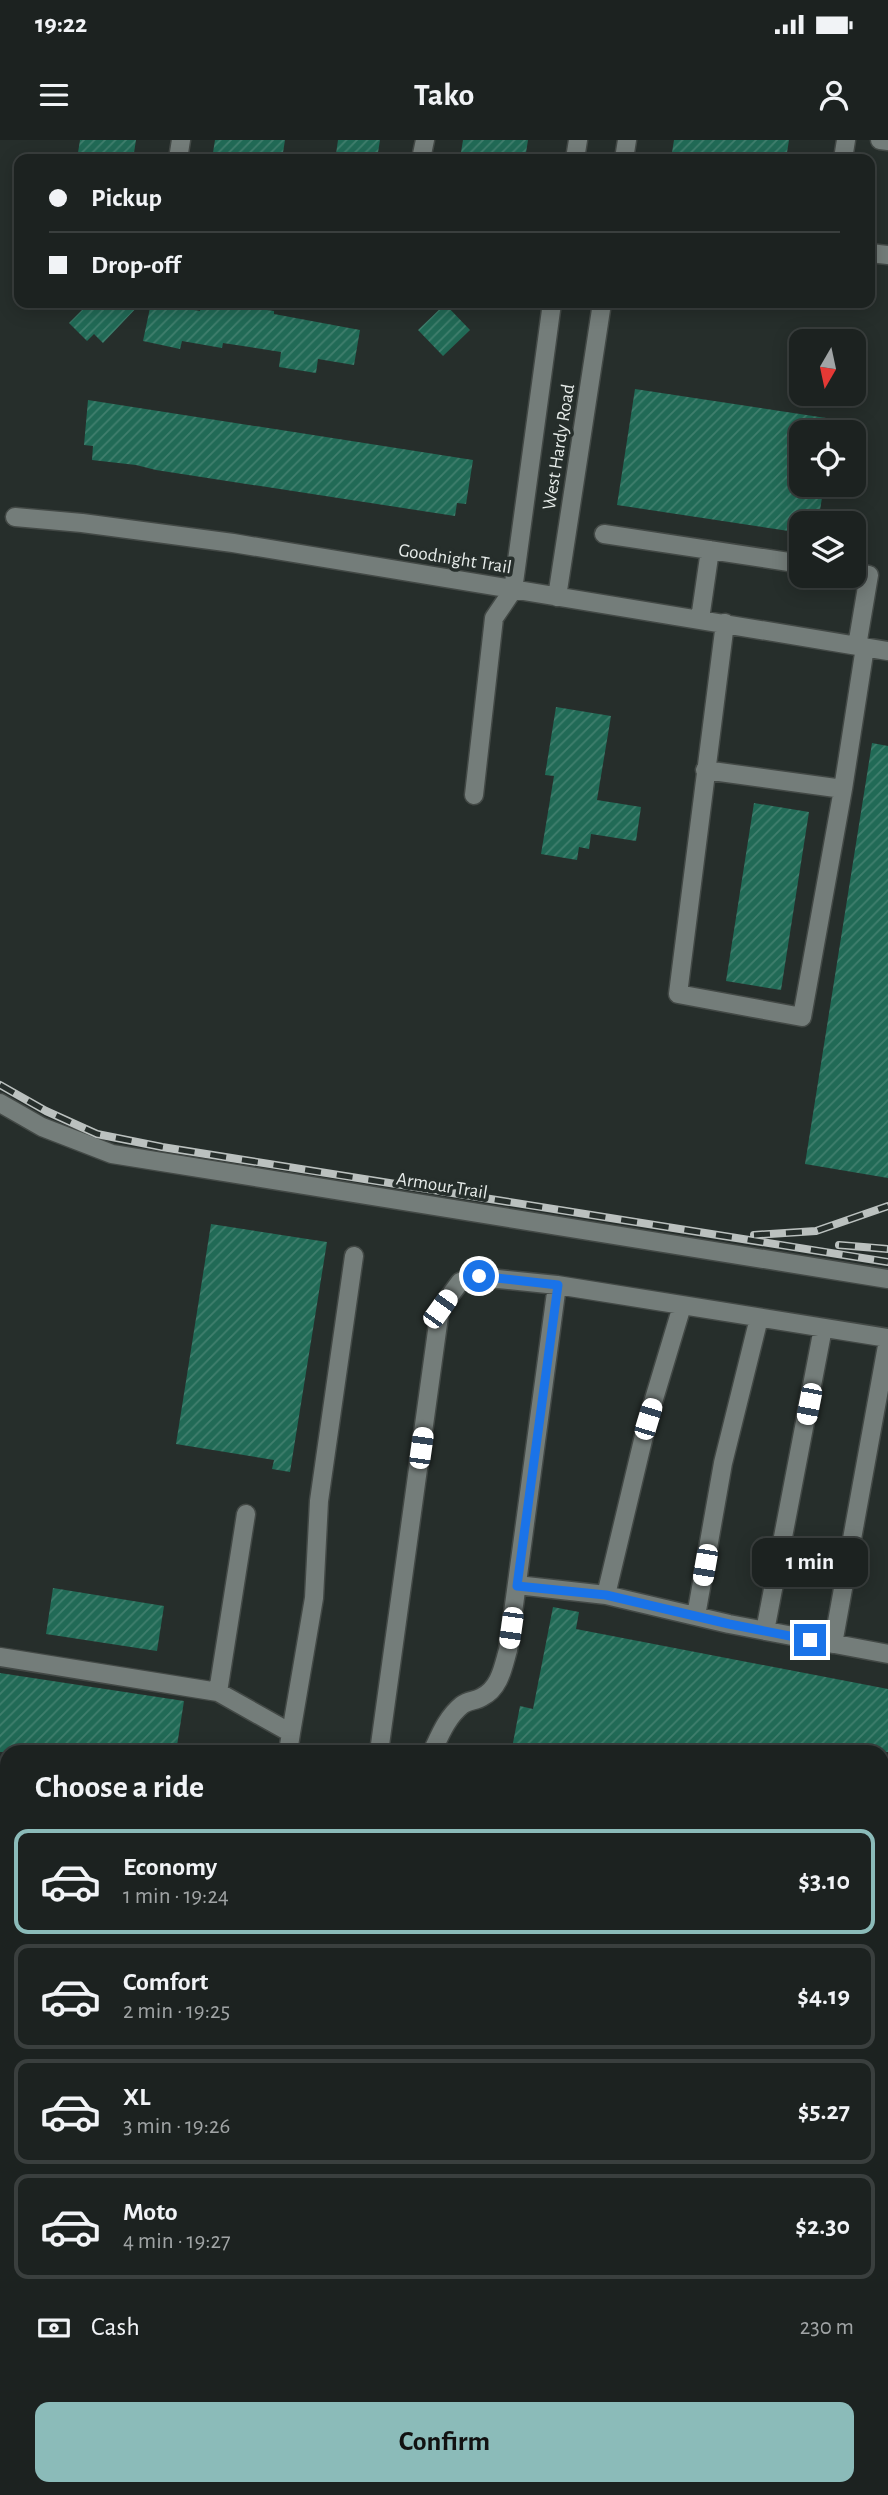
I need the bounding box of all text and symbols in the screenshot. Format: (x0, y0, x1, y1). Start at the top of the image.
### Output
text: 19:22 (35, 11, 87, 37)
icon: menu (35, 76, 73, 114)
icon: person (815, 76, 853, 114)
text: Tako (414, 79, 474, 111)
text: Pickup (91, 185, 162, 211)
text: Drop-off (91, 252, 180, 278)
north arrow (789, 329, 866, 406)
map controls (789, 329, 866, 588)
street label: West Hardy Road (540, 382, 578, 511)
button: locate (789, 420, 866, 497)
button: layers (789, 511, 866, 588)
street label: Goodnight Trail (397, 541, 513, 577)
street label: Armour Trail (395, 1169, 489, 1203)
route start (463, 1260, 495, 1292)
car (420, 1286, 461, 1332)
car (795, 1381, 824, 1427)
car (632, 1396, 665, 1442)
car (408, 1426, 435, 1470)
callout: 1 min (752, 1538, 868, 1588)
car (692, 1542, 719, 1588)
text: 1 min (786, 1551, 834, 1574)
car (498, 1606, 525, 1650)
route end (794, 1624, 826, 1656)
text: Choose a ride (35, 1771, 204, 1803)
icon: car (39, 1850, 102, 1913)
text: Economy (123, 1854, 217, 1880)
text: $3.10 (798, 1868, 850, 1894)
text: 1 min · 19:24 (123, 1885, 229, 1908)
icon: car (39, 1965, 102, 2028)
text: Comfort (123, 1969, 208, 1995)
text: $4.19 (797, 1983, 850, 2009)
text: 2 min · 19:25 (123, 2000, 230, 2023)
icon: car (39, 2080, 102, 2143)
text: XL (123, 2084, 150, 2110)
text: $5.27 (798, 2098, 850, 2124)
text: 3 min · 19:26 (123, 2115, 230, 2138)
icon: car (39, 2195, 102, 2258)
text: Moto (123, 2199, 178, 2225)
text: $2.30 (795, 2213, 850, 2239)
text: 4 min · 19:27 (123, 2230, 231, 2253)
icon: cash (35, 2309, 73, 2347)
text: Cash (91, 2314, 140, 2340)
text: 230 m (800, 2316, 854, 2339)
button: Confirm (35, 2402, 854, 2482)

